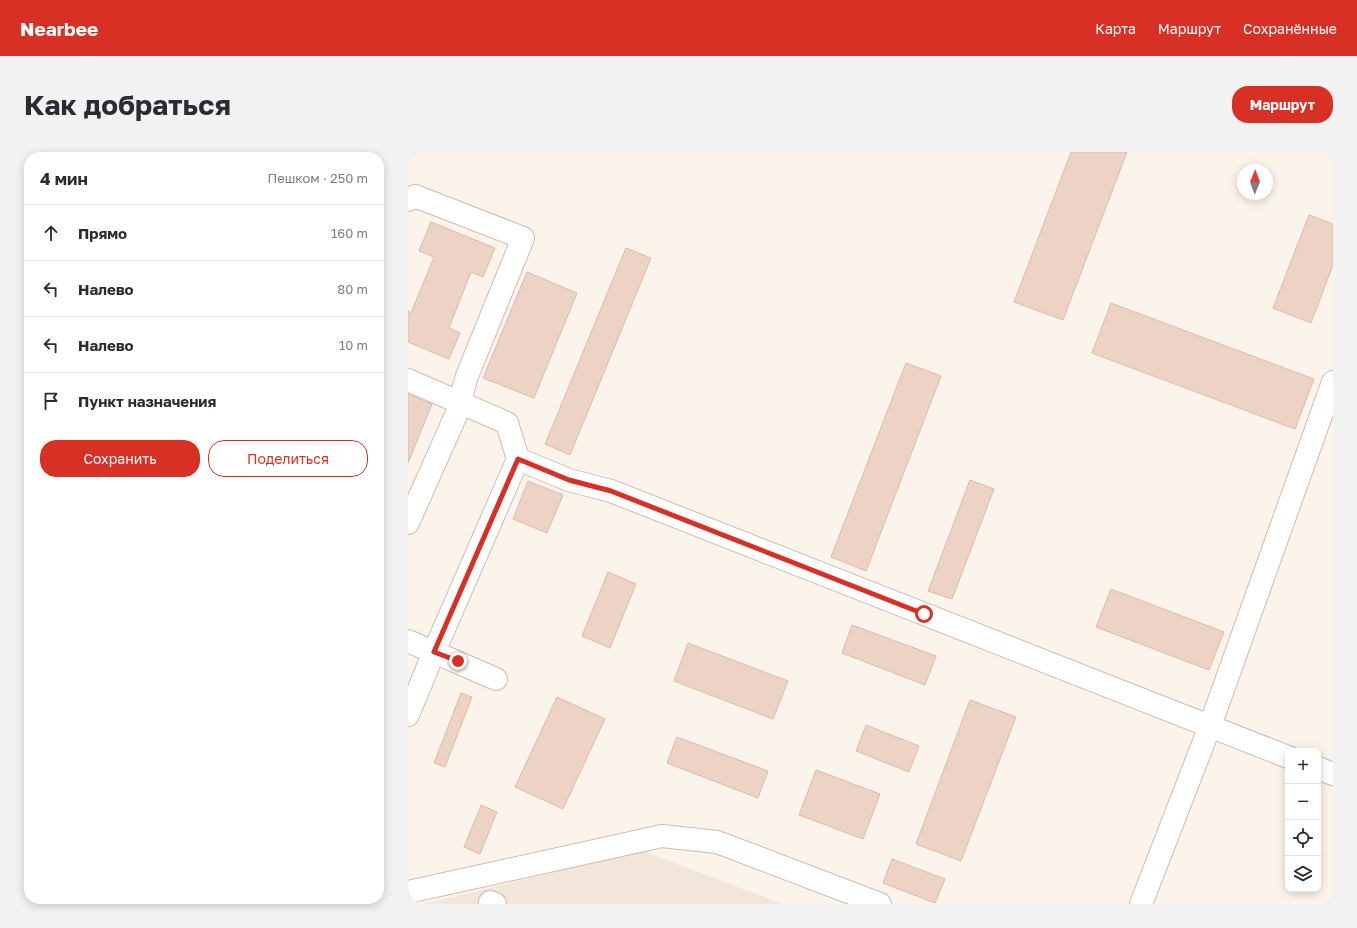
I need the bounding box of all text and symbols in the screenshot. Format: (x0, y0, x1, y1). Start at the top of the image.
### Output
text: Nearbee (20, 17, 98, 40)
text: Карта (1095, 20, 1136, 37)
text: Маршрут (1158, 20, 1221, 37)
text: Сохранённые (1243, 20, 1337, 37)
button: Маршрут (1232, 86, 1333, 123)
text: Как добраться (24, 88, 231, 121)
north arrow (1237, 164, 1273, 200)
text: 4 мин (40, 168, 88, 189)
text: Пешком · 250 m (268, 170, 368, 186)
icon: ahead (40, 222, 62, 244)
text: Прямо (78, 224, 127, 242)
text: 160 m (331, 225, 368, 241)
icon: left (40, 278, 62, 300)
text: Налево (78, 280, 134, 298)
text: 80 m (337, 281, 368, 297)
icon: left (40, 334, 62, 356)
text: Налево (78, 336, 134, 354)
text: 10 m (339, 337, 368, 353)
icon: arrive (40, 390, 62, 412)
text: Пункт назначения (78, 392, 216, 410)
button: Сохранить (40, 440, 200, 477)
button: Поделиться (208, 440, 368, 477)
route start (915, 605, 933, 623)
route end (449, 652, 467, 670)
map controls (1285, 748, 1321, 892)
button: + (1285, 748, 1321, 784)
button: − (1285, 784, 1321, 820)
button: locate (1285, 820, 1321, 856)
button: layers (1285, 856, 1321, 892)

